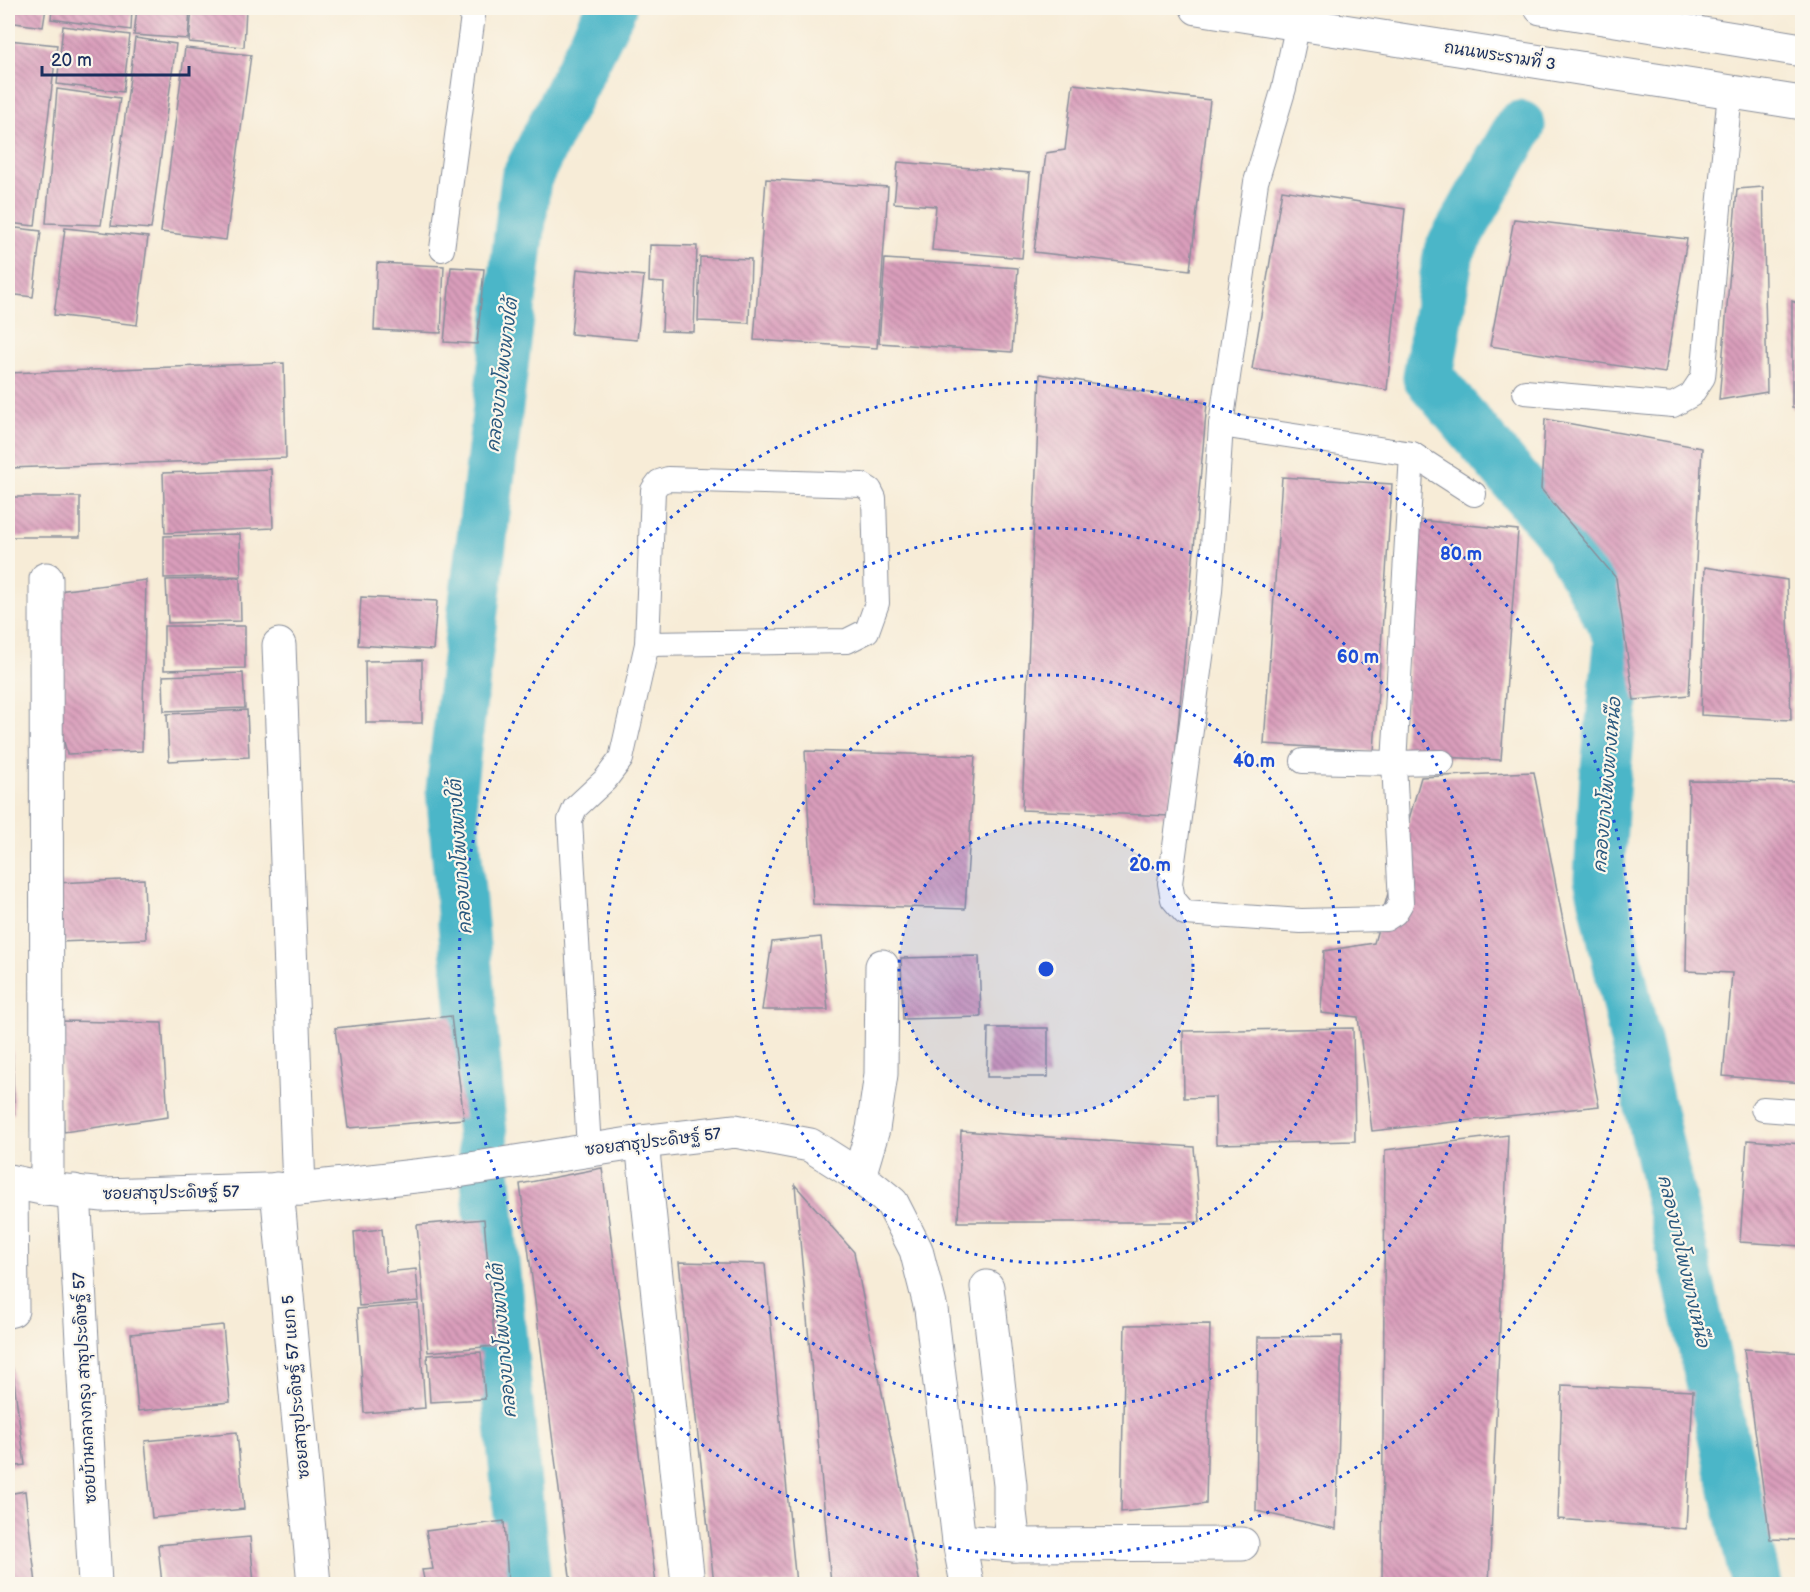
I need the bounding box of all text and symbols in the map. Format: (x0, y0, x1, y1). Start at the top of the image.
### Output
street label: ถนนพระรามที่ 3 (1443, 31, 1558, 75)
scale bar (42, 39, 189, 77)
text: 20 m (51, 50, 92, 71)
water label: คลองบางโพงพางใต้ (481, 293, 523, 453)
text: 80 m (1440, 544, 1482, 565)
text: 60 m (1337, 647, 1379, 668)
water label: คลองบางโพงพางเหนือ (1587, 695, 1626, 874)
text: 40 m (1233, 751, 1275, 772)
water label: คลองบางโพงพางใต้ (442, 776, 476, 935)
text: 20 m (1129, 855, 1171, 876)
centre of rings (1036, 959, 1056, 979)
street label: ซอยสาธุประดิษฐ์ 57 (584, 1122, 723, 1162)
water label: คลองบางโพงพางเหนือ (1653, 1173, 1716, 1351)
street label: ซอยสาธุประดิษฐ์ 57 (102, 1180, 240, 1206)
water label: คลองบางโพงพางใต้ (484, 1260, 521, 1419)
street label: ซอยบ้านกลางกรุง สาธุประดิษฐ์ 57 (67, 1271, 103, 1504)
street label: ซอยสาธุประดิษฐ์ 57 แยก 5 (276, 1294, 316, 1480)

